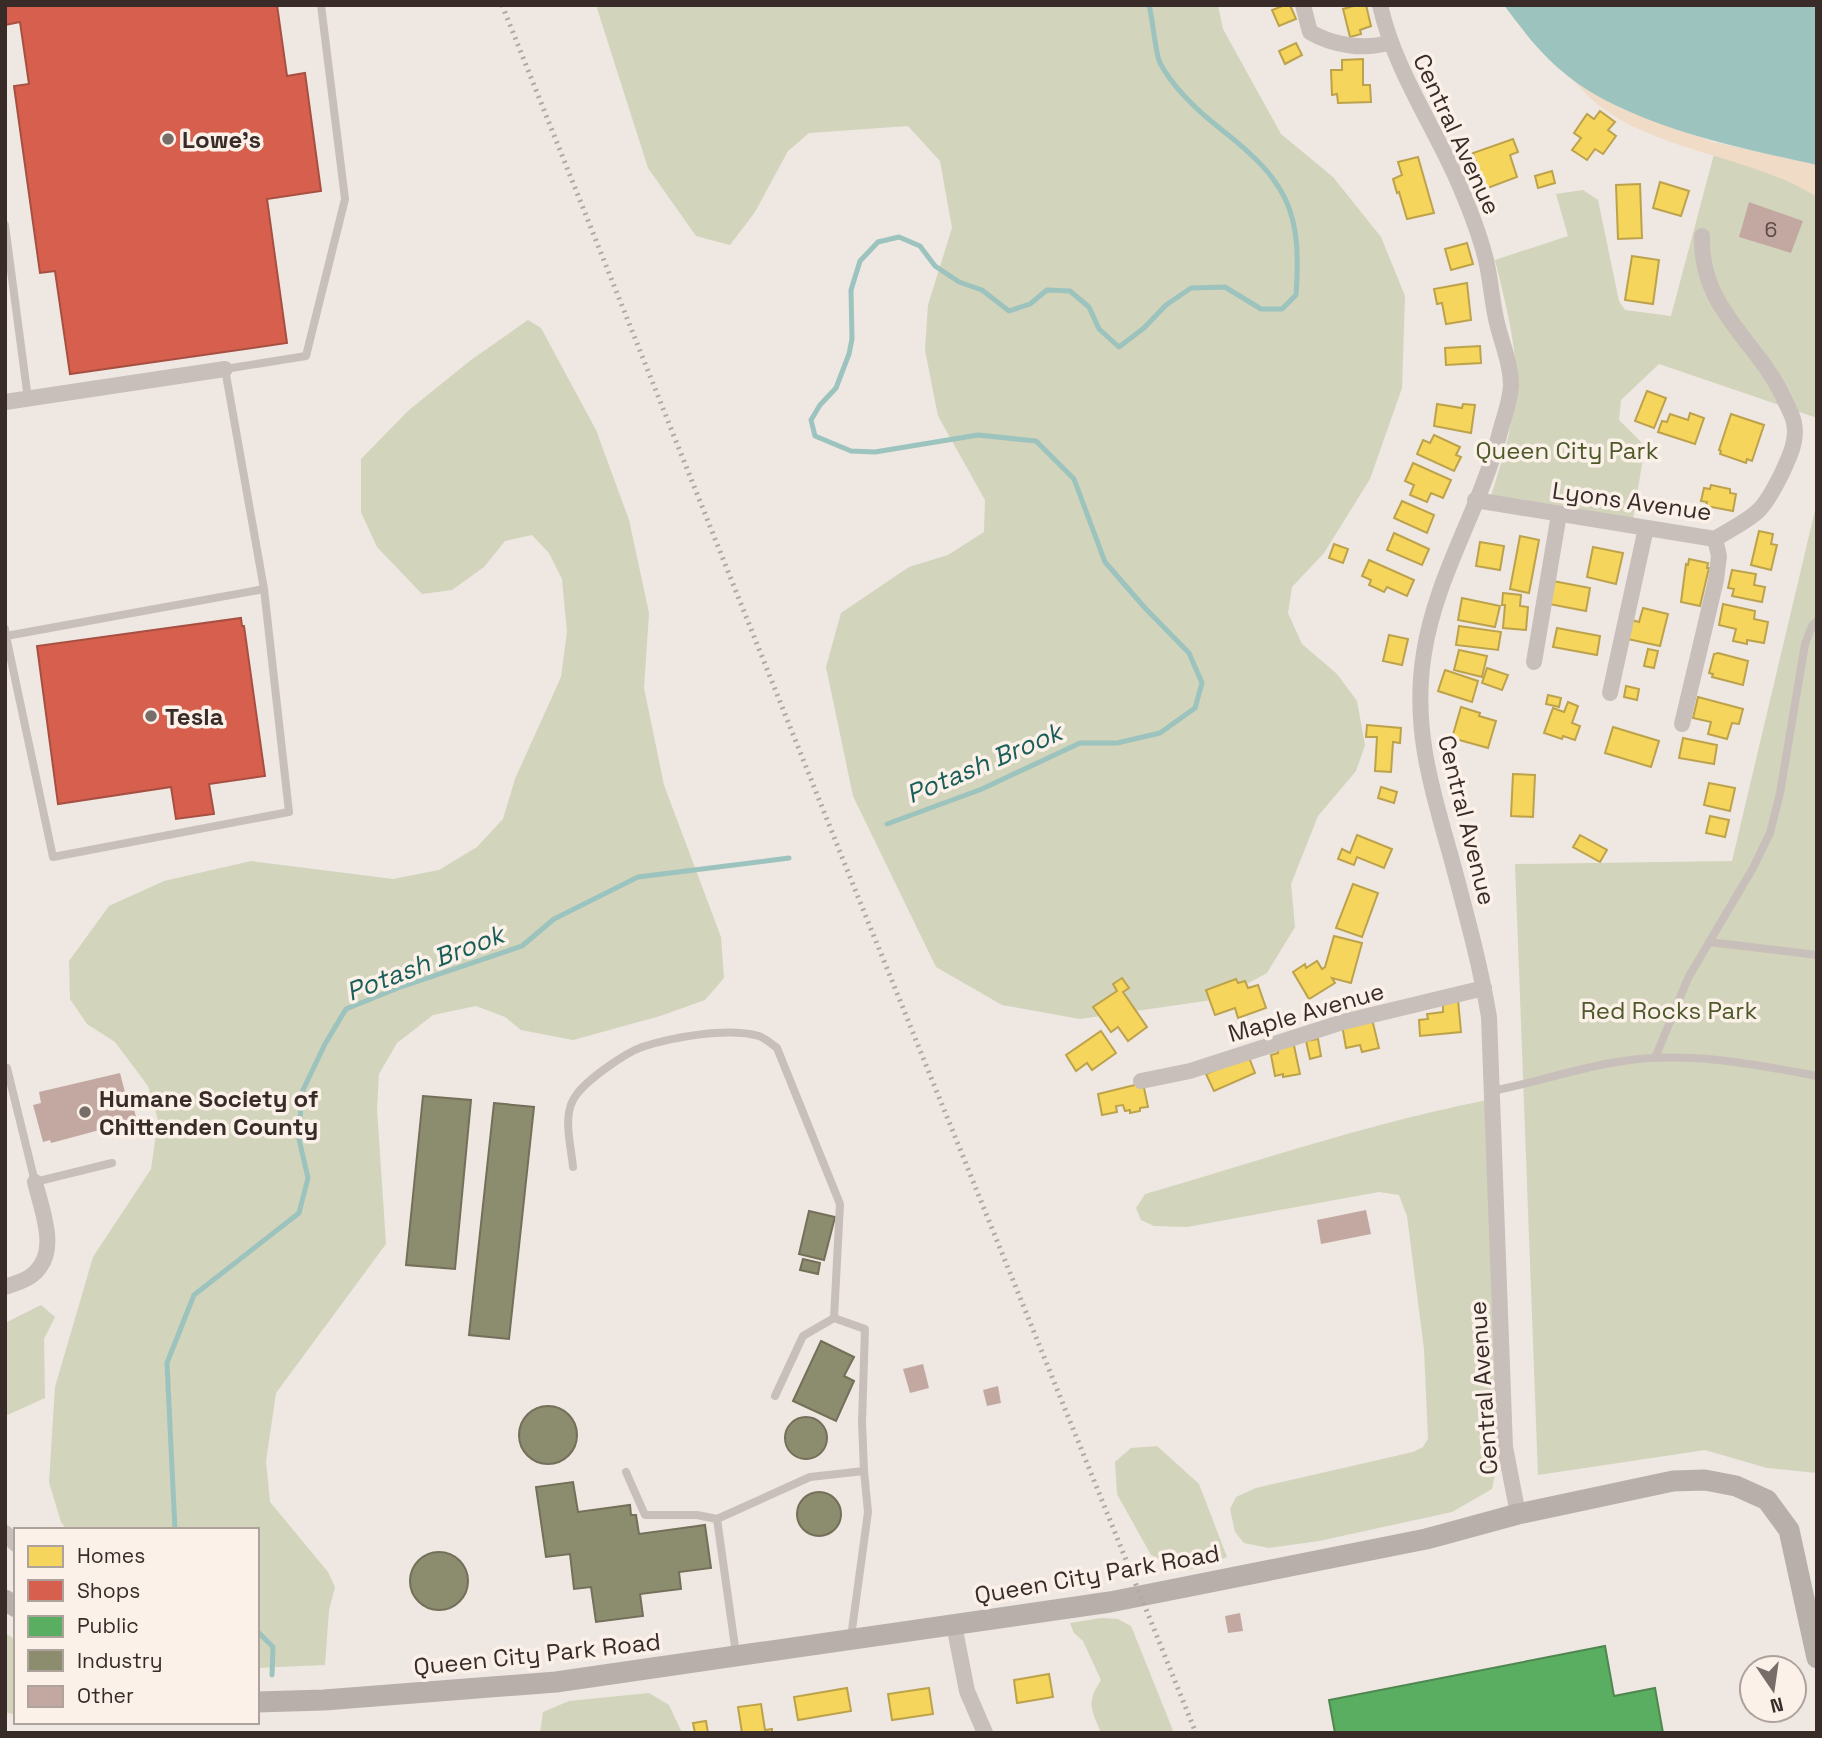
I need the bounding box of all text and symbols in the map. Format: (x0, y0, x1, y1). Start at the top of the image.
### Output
street label: Central Avenue (1406, 49, 1508, 219)
place label: Lowe's (182, 124, 261, 155)
marker: Lowe's (160, 131, 176, 147)
house number: 6 (1765, 216, 1777, 243)
park label: Queen City Park (1475, 435, 1659, 466)
street label: Lyons Avenue (1550, 474, 1714, 528)
place label: Tesla (165, 701, 224, 732)
marker: Tesla (143, 708, 159, 724)
water label: Potash Brook (901, 714, 1070, 811)
street label: Central Avenue (1431, 732, 1503, 908)
water label: Potash Brook (341, 916, 512, 1009)
street label: Maple Avenue (1224, 975, 1388, 1049)
park label: Red Rocks Park (1581, 995, 1757, 1026)
place label: Humane Society of Chittenden County (99, 1083, 318, 1142)
marker: Humane Society of Chittenden County (77, 1104, 93, 1120)
street label: Central Avenue (1461, 1300, 1505, 1476)
legend (14, 1528, 259, 1724)
street label: Queen City Park Road (972, 1537, 1222, 1611)
text: Homes (77, 1542, 145, 1569)
text: Shops (77, 1577, 140, 1604)
text: Public (77, 1612, 139, 1639)
street label: Queen City Park Road (412, 1626, 662, 1682)
text: Industry (77, 1647, 163, 1674)
north arrow (1738, 1654, 1808, 1724)
text: Other (77, 1682, 134, 1709)
text: N (1768, 1691, 1786, 1719)

